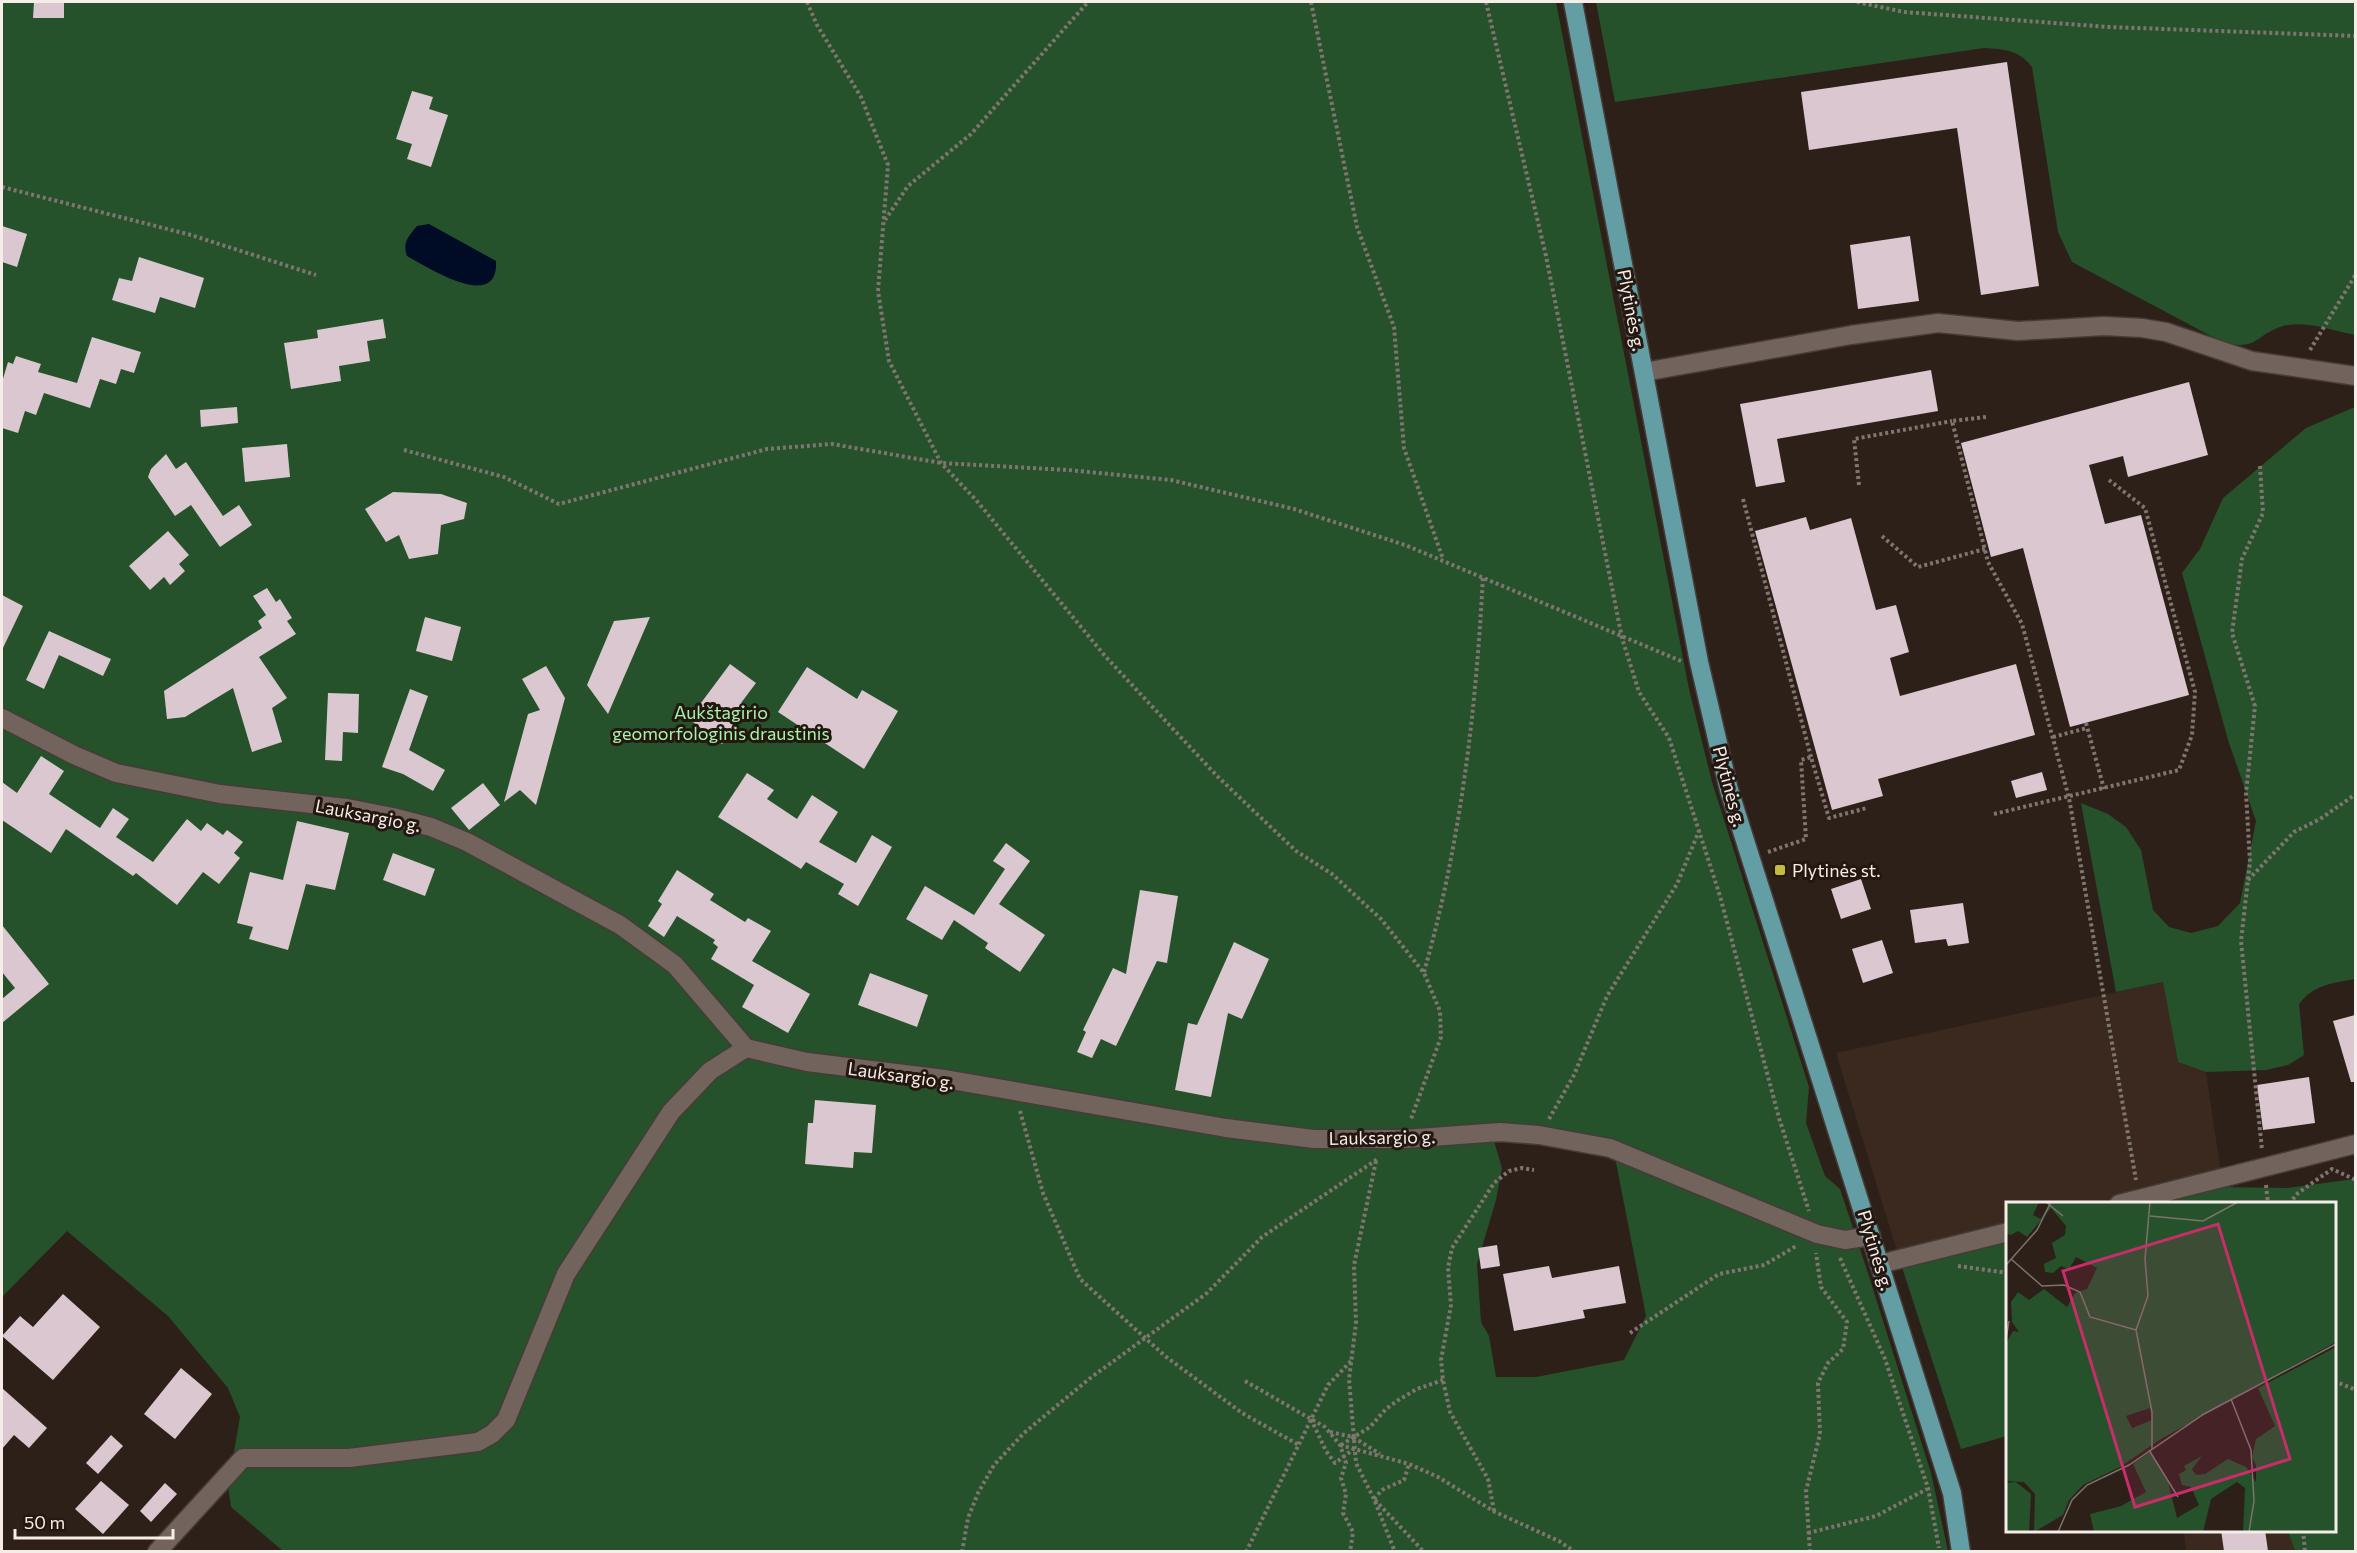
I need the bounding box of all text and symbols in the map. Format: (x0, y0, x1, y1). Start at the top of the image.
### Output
street label: Plytinės g. (1613, 267, 1651, 353)
park label: Aukštagirio geomorfologinis draustinis (612, 701, 830, 744)
street label: Plytinės g. (1709, 743, 1751, 829)
street label: Lauksargio g. (313, 794, 423, 836)
place label: Plytinės st. (1792, 859, 1880, 881)
marker: Plytinės st. (1773, 863, 1787, 877)
street label: Lauksargio g. (847, 1057, 955, 1093)
street label: Lauksargio g. (1328, 1125, 1436, 1149)
inset map (2006, 1202, 2336, 1532)
street label: Plytinės g. (1853, 1207, 1899, 1293)
scale bar (15, 1502, 172, 1540)
text: 50 m (24, 1511, 65, 1533)

